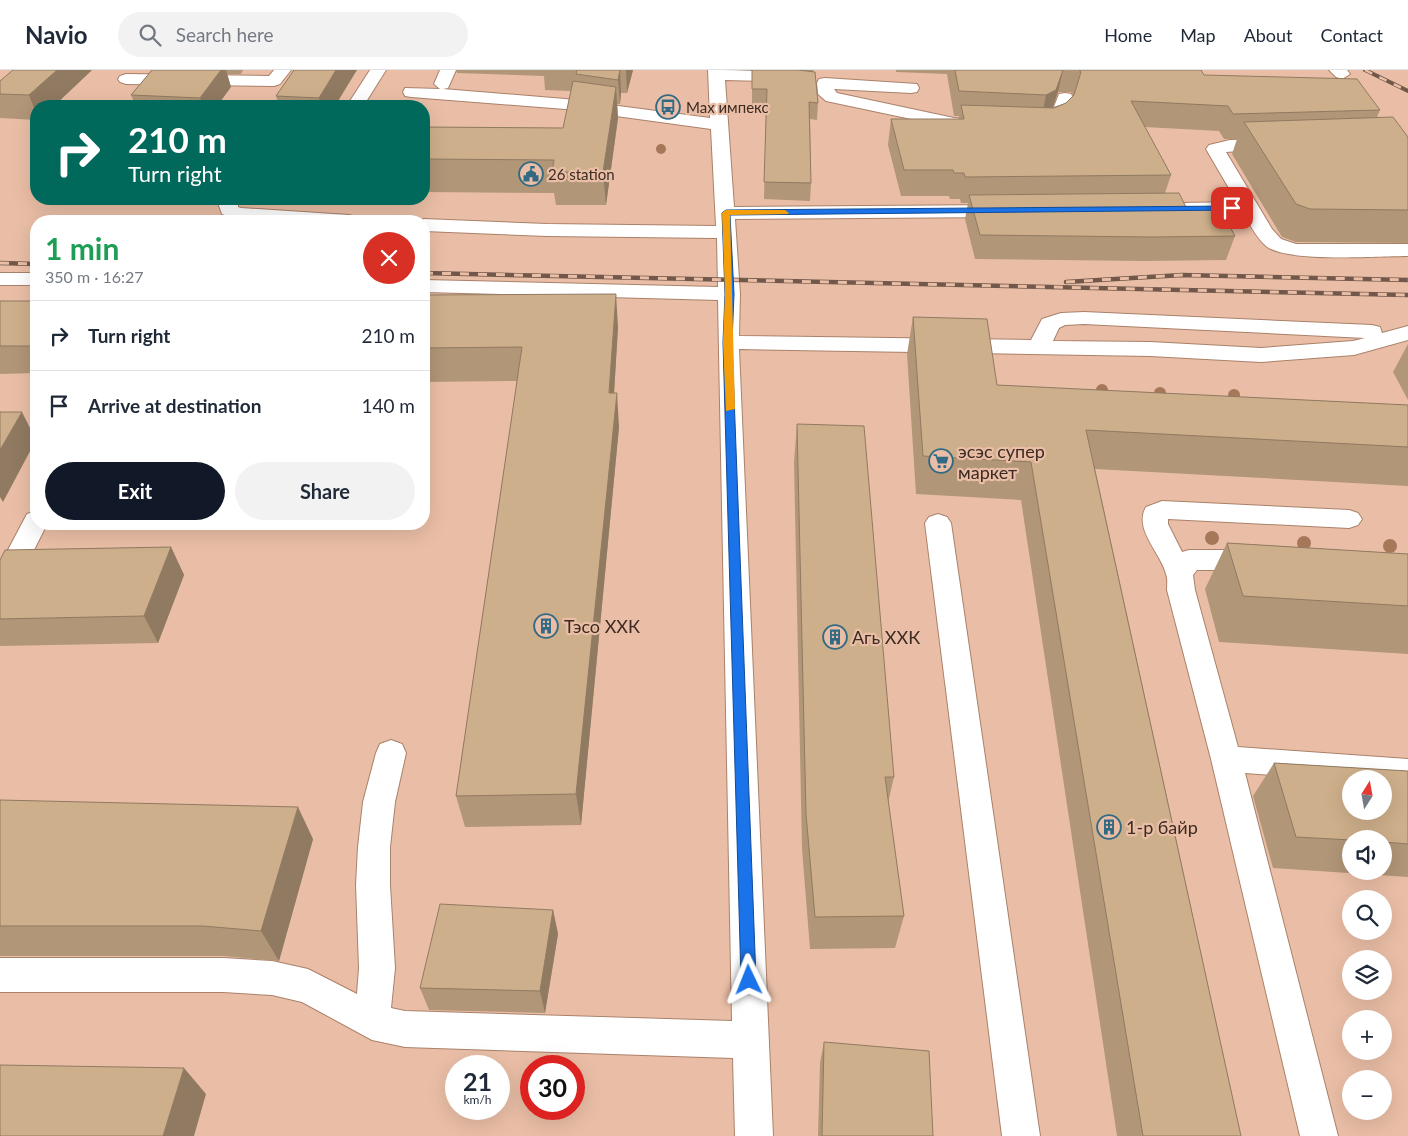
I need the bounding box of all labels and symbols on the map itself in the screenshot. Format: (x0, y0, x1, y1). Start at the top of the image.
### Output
bus stop icon: Мах импекс (655, 94, 681, 120)
place label: Мах импекс (686, 98, 769, 116)
public building icon: 26 station (518, 161, 544, 187)
place label: 26 station (548, 165, 615, 183)
pin (1211, 187, 1253, 229)
place label: эсэс супер маркет (958, 440, 1045, 483)
supermarket icon: эсэс супер маркет (928, 448, 954, 474)
building icon: Тэсо ХХК (533, 613, 559, 639)
place label: Тэсо ХХК (564, 615, 640, 637)
building icon: Агь ХХК (822, 624, 848, 650)
place label: Агь ХХК (852, 626, 920, 648)
north arrow (1342, 770, 1392, 820)
building icon: 1-р байр (1096, 814, 1122, 840)
place label: 1-р байр (1126, 816, 1198, 838)
position arrow (722, 953, 774, 1005)
speed limit sign: 30 (520, 1055, 585, 1120)

